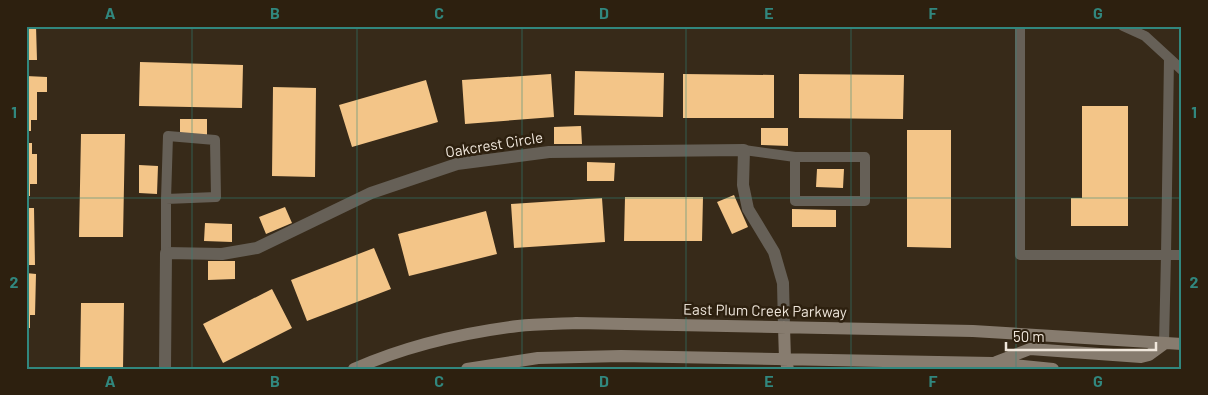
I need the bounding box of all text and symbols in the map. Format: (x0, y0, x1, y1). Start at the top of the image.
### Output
text: A (105, 3, 116, 22)
text: B (270, 3, 280, 22)
text: C (434, 3, 444, 22)
text: D (599, 3, 609, 22)
text: E (764, 3, 774, 22)
text: F (929, 3, 938, 22)
text: G (1093, 3, 1103, 22)
text: 1 (11, 102, 17, 121)
text: 1 (1191, 102, 1197, 121)
street label: Oakcrest Circle (444, 127, 544, 161)
text: 2 (10, 272, 19, 291)
text: 2 (1190, 272, 1199, 291)
street label: East Plum Creek Parkway (683, 300, 847, 320)
scale bar (1006, 320, 1156, 352)
text: 50 m (1013, 327, 1045, 345)
text: A (105, 371, 116, 390)
text: B (270, 371, 280, 390)
text: C (434, 371, 444, 390)
text: D (599, 371, 609, 390)
text: E (764, 371, 774, 390)
text: F (929, 371, 938, 390)
text: G (1093, 371, 1103, 390)

